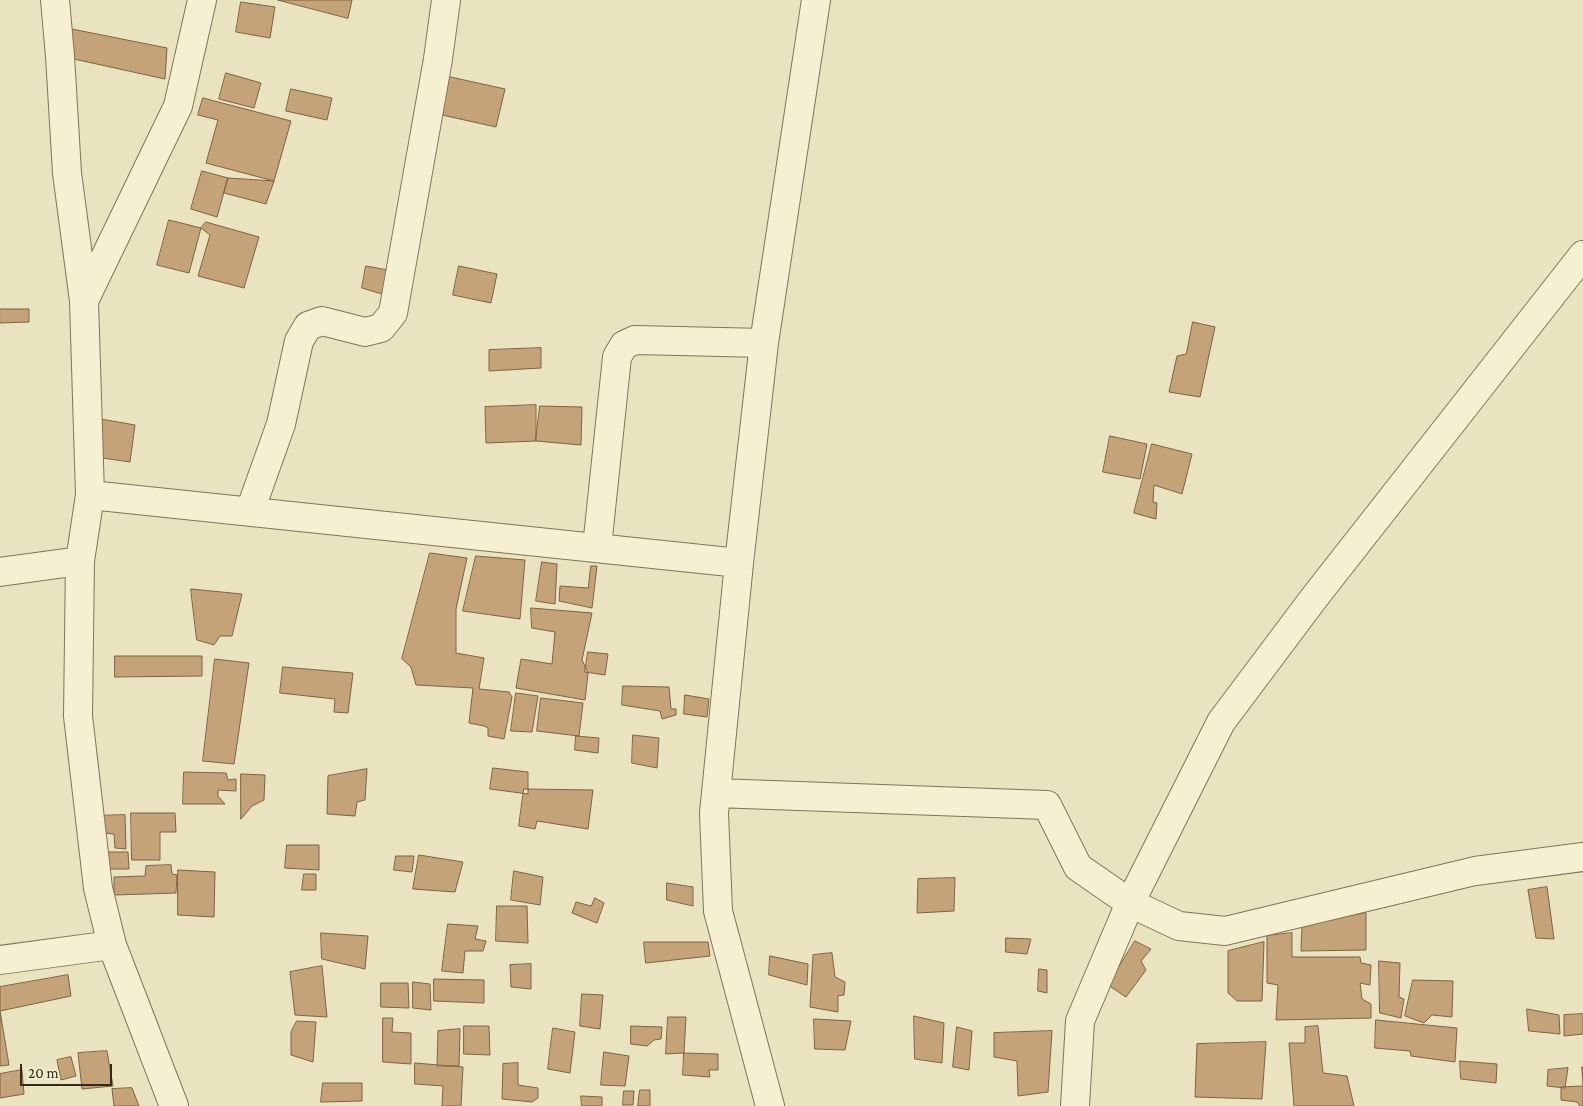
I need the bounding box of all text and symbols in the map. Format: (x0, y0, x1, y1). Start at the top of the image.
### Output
scale bar (22, 1054, 115, 1086)
text: 20 m (28, 1065, 59, 1081)

